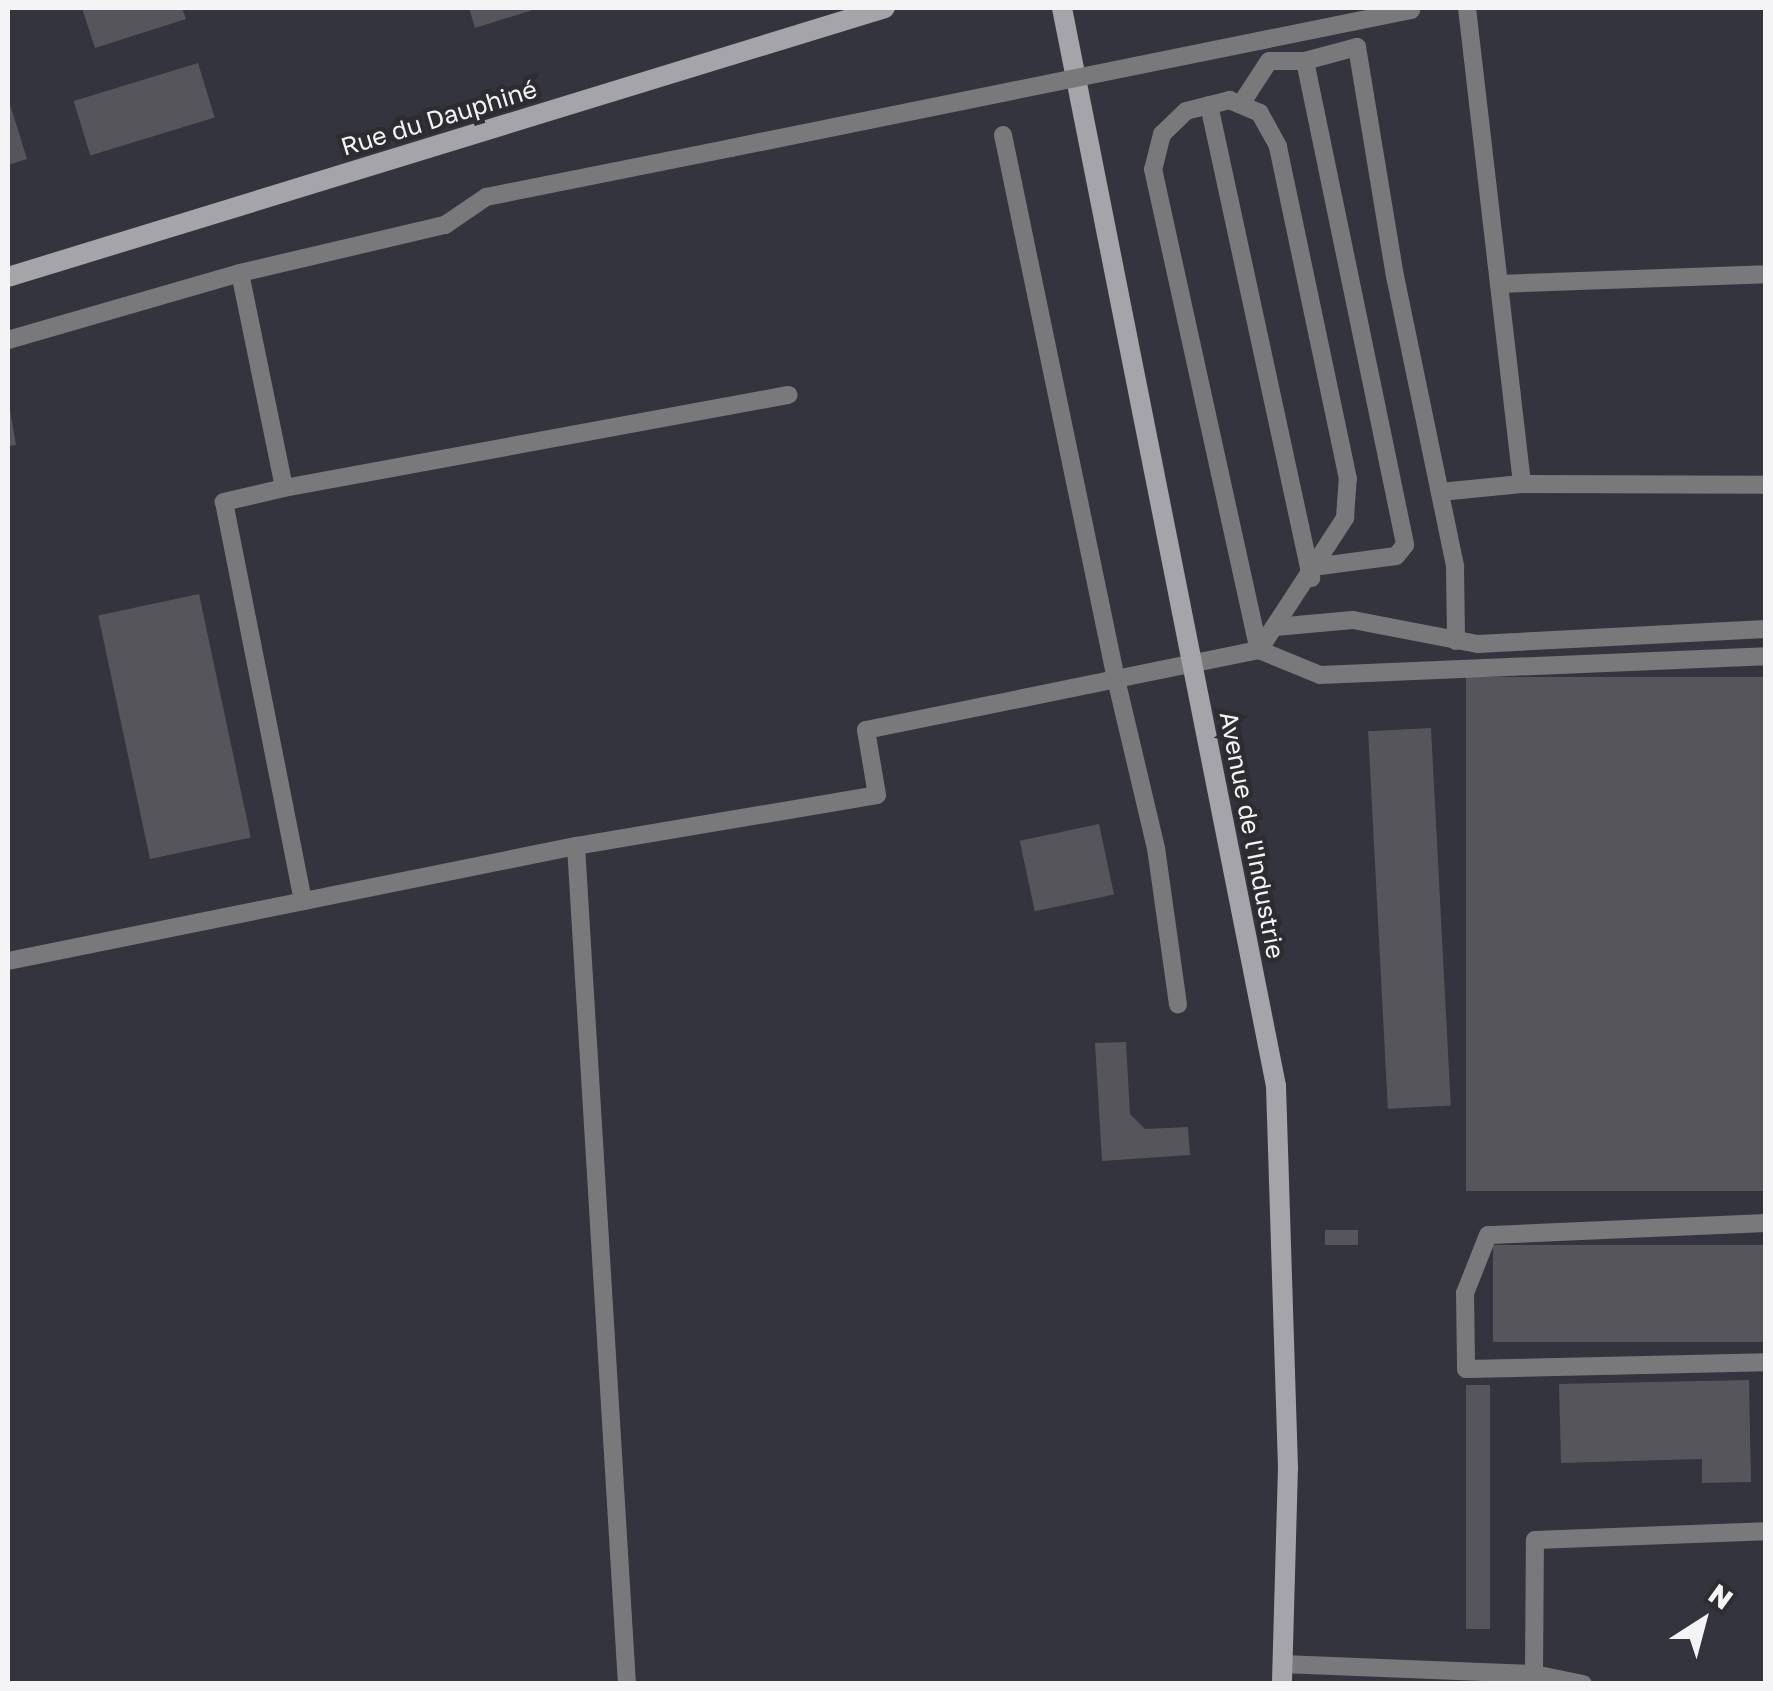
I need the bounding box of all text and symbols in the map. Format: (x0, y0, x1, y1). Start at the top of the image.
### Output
street label: Rue du Dauphiné (337, 74, 541, 162)
street label: Avenue de l'Industrie (1213, 709, 1291, 961)
north arrow (1653, 1571, 1753, 1671)
text: N (1703, 1577, 1739, 1616)

